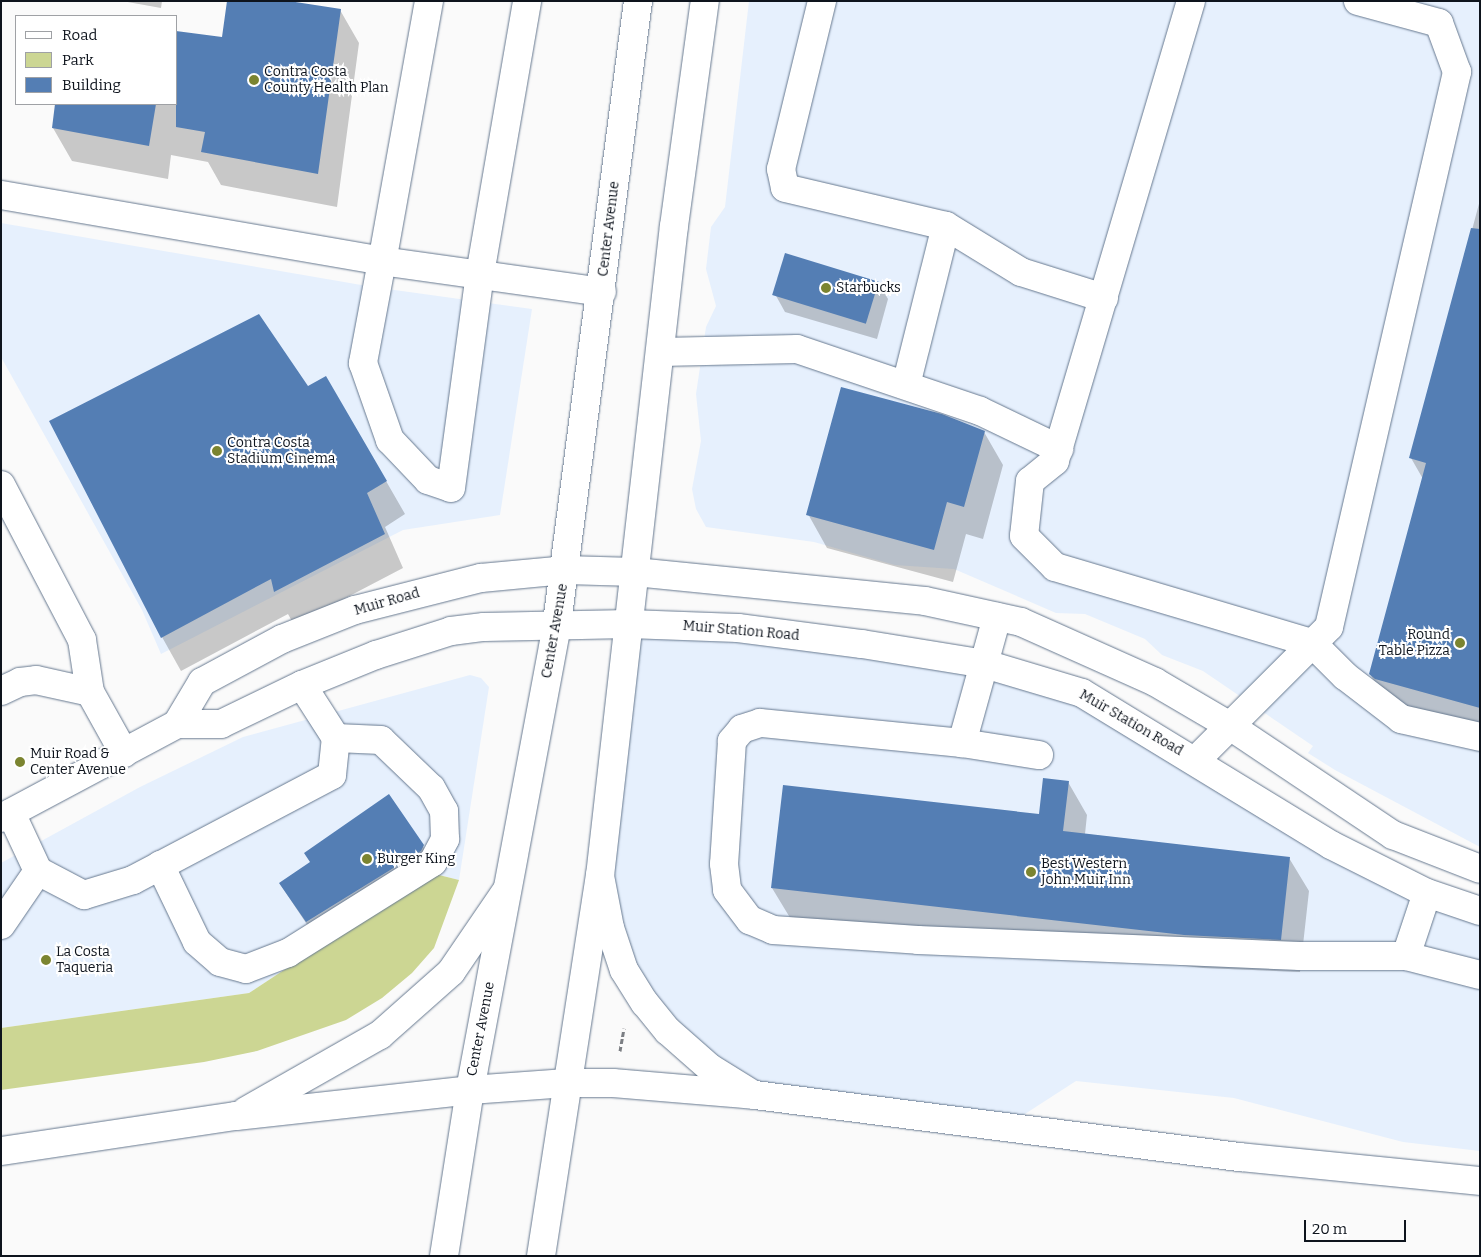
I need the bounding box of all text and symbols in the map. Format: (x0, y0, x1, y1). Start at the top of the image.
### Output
legend (15, 15, 178, 105)
text: Road (62, 26, 97, 44)
text: Park (62, 51, 94, 69)
place label: Contra Costa County Health Plan (264, 64, 389, 96)
marker: Contra Costa County Health Plan (248, 74, 260, 86)
text: Building (62, 76, 121, 94)
street label: Center Avenue (595, 180, 623, 278)
place label: Starbucks (836, 280, 901, 296)
marker: Starbucks (820, 282, 832, 294)
place label: Contra Costa Stadium Cinema (227, 435, 335, 468)
marker: Contra Costa Stadium Cinema (211, 445, 223, 457)
street label: Center Avenue (538, 582, 572, 680)
street label: Muir Road (352, 585, 422, 619)
street label: Muir Station Road (682, 618, 800, 644)
place label: Round Table Pizza (1379, 627, 1450, 660)
marker: Round Table Pizza (1454, 637, 1466, 649)
street label: Muir Station Road (1076, 686, 1186, 760)
place label: Muir Road & Center Avenue (30, 746, 126, 779)
marker: Muir Road & Center Avenue (14, 756, 26, 768)
place label: Burger King (377, 851, 455, 867)
marker: Burger King (361, 853, 373, 865)
place label: Best Western John Muir Inn (1041, 856, 1131, 889)
marker: Best Western John Muir Inn (1025, 866, 1037, 878)
place label: La Costa Taqueria (56, 944, 113, 976)
marker: La Costa Taqueria (40, 954, 52, 966)
street label: Center Avenue (464, 980, 498, 1078)
scale bar (1306, 1210, 1408, 1242)
text: 20 m (1312, 1220, 1347, 1238)

